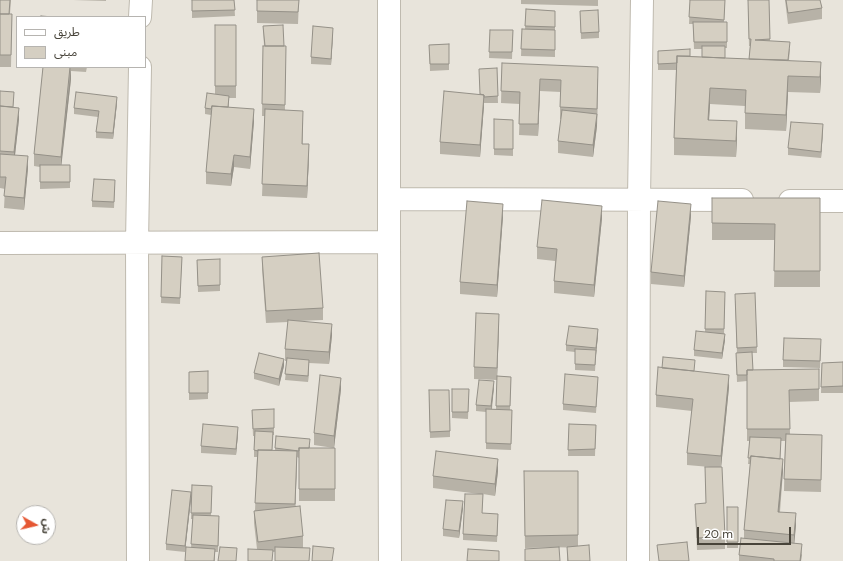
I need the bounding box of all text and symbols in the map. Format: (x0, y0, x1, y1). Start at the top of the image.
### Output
legend (16, 16, 146, 68)
text: طريق (54, 24, 80, 40)
text: مبنى (54, 44, 77, 60)
north arrow (16, 505, 56, 545)
text: ش (39, 518, 55, 535)
scale bar (699, 519, 793, 545)
text: 20 m (704, 526, 733, 542)

